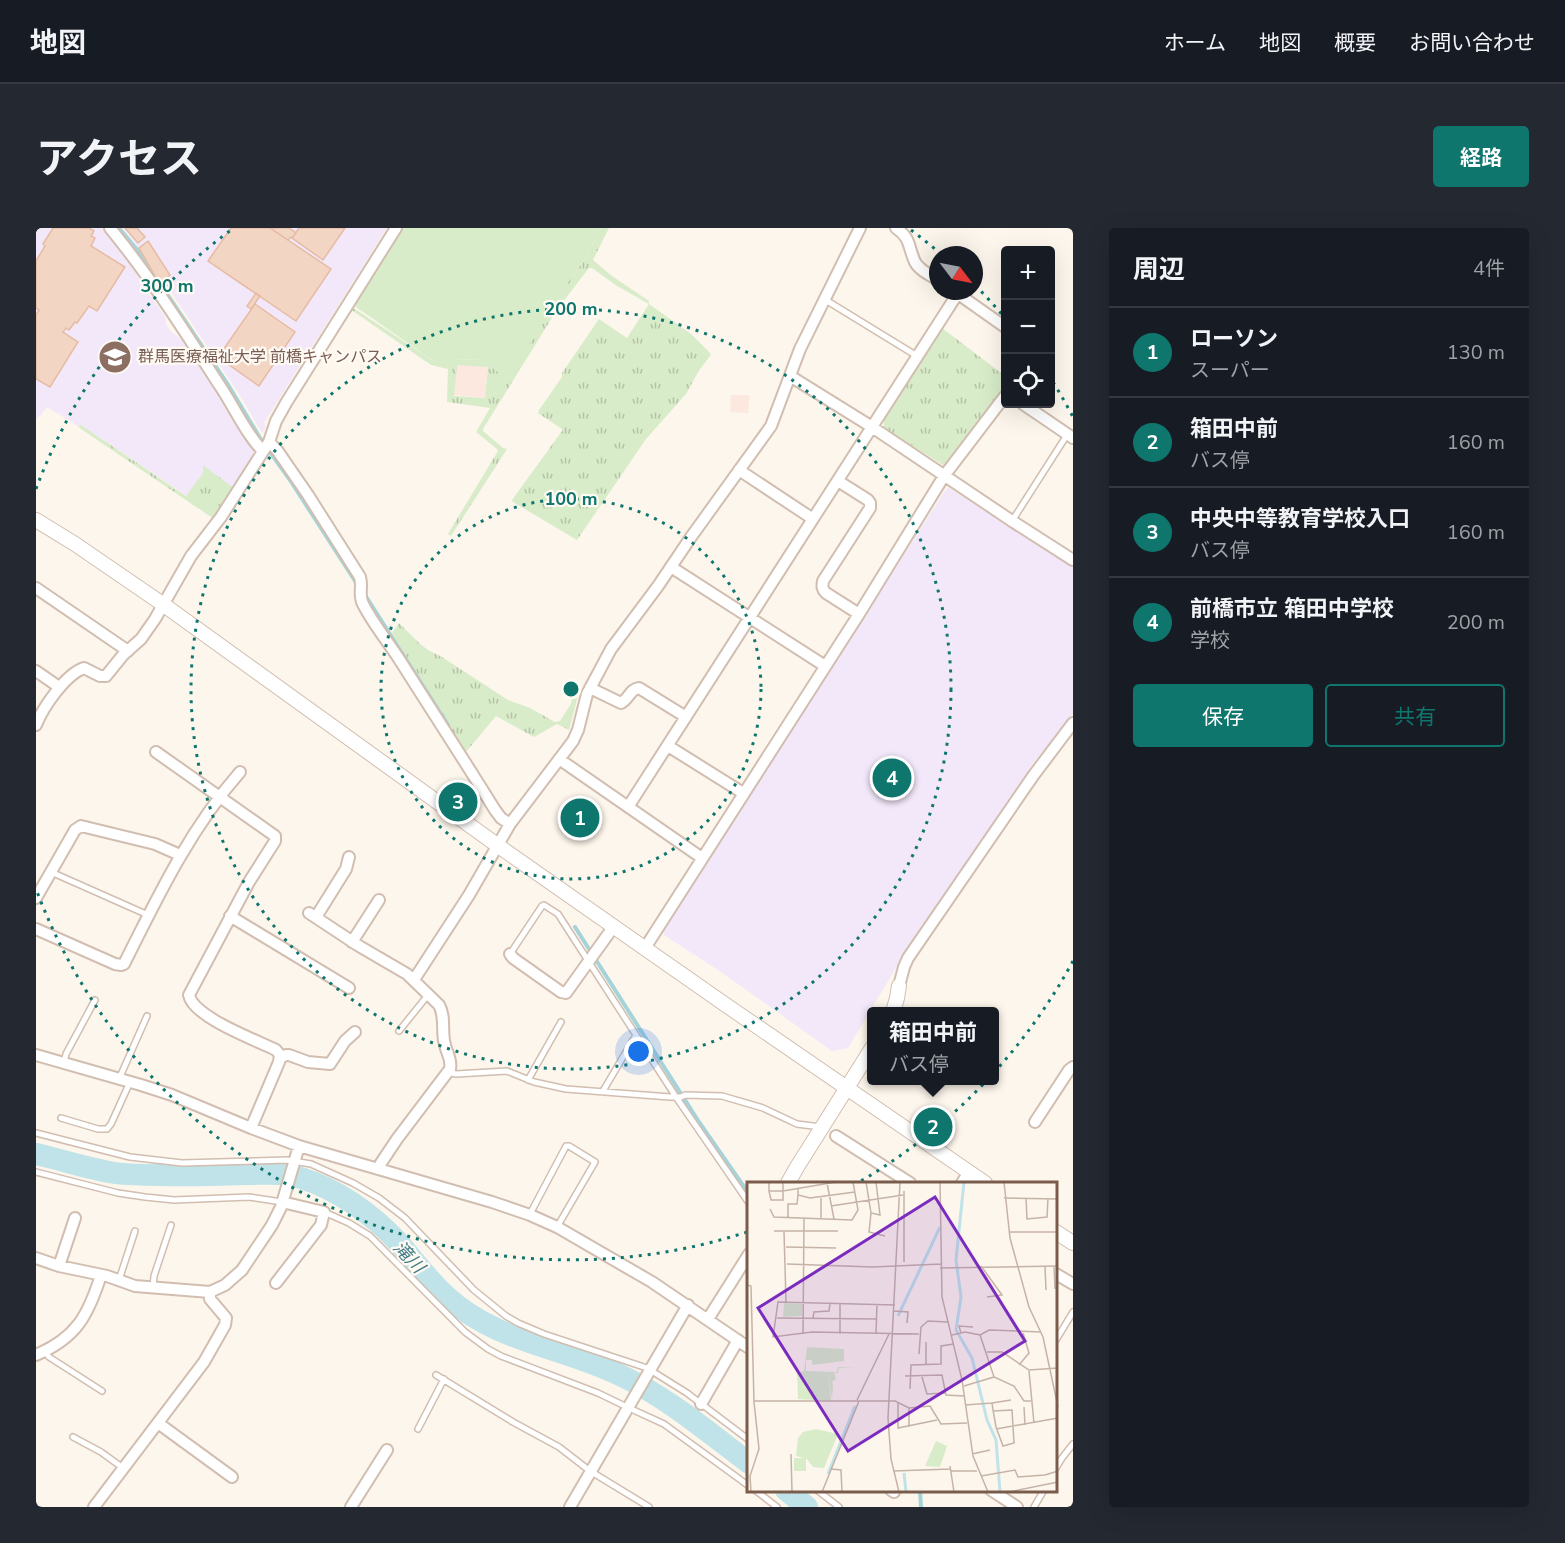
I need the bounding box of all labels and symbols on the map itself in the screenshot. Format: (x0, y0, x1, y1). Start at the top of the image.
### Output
north arrow (929, 246, 983, 300)
text: 300 m (140, 274, 194, 298)
text: 200 m (544, 297, 598, 321)
school or university icon: 群馬医療福祉大学 前橋キャンパス (97, 339, 133, 375)
place label: 群馬医療福祉大学 前橋キャンパス (138, 346, 382, 368)
text: 100 m (544, 487, 598, 511)
centre of rings (561, 679, 581, 699)
pin: 4 (872, 756, 912, 800)
pin: 3 (438, 780, 478, 824)
pin: 1 (560, 796, 600, 840)
your location (624, 1037, 653, 1066)
pin: 2 (914, 1104, 952, 1150)
inset map (747, 1182, 1058, 1492)
water label: 滝川 (388, 1236, 431, 1280)

